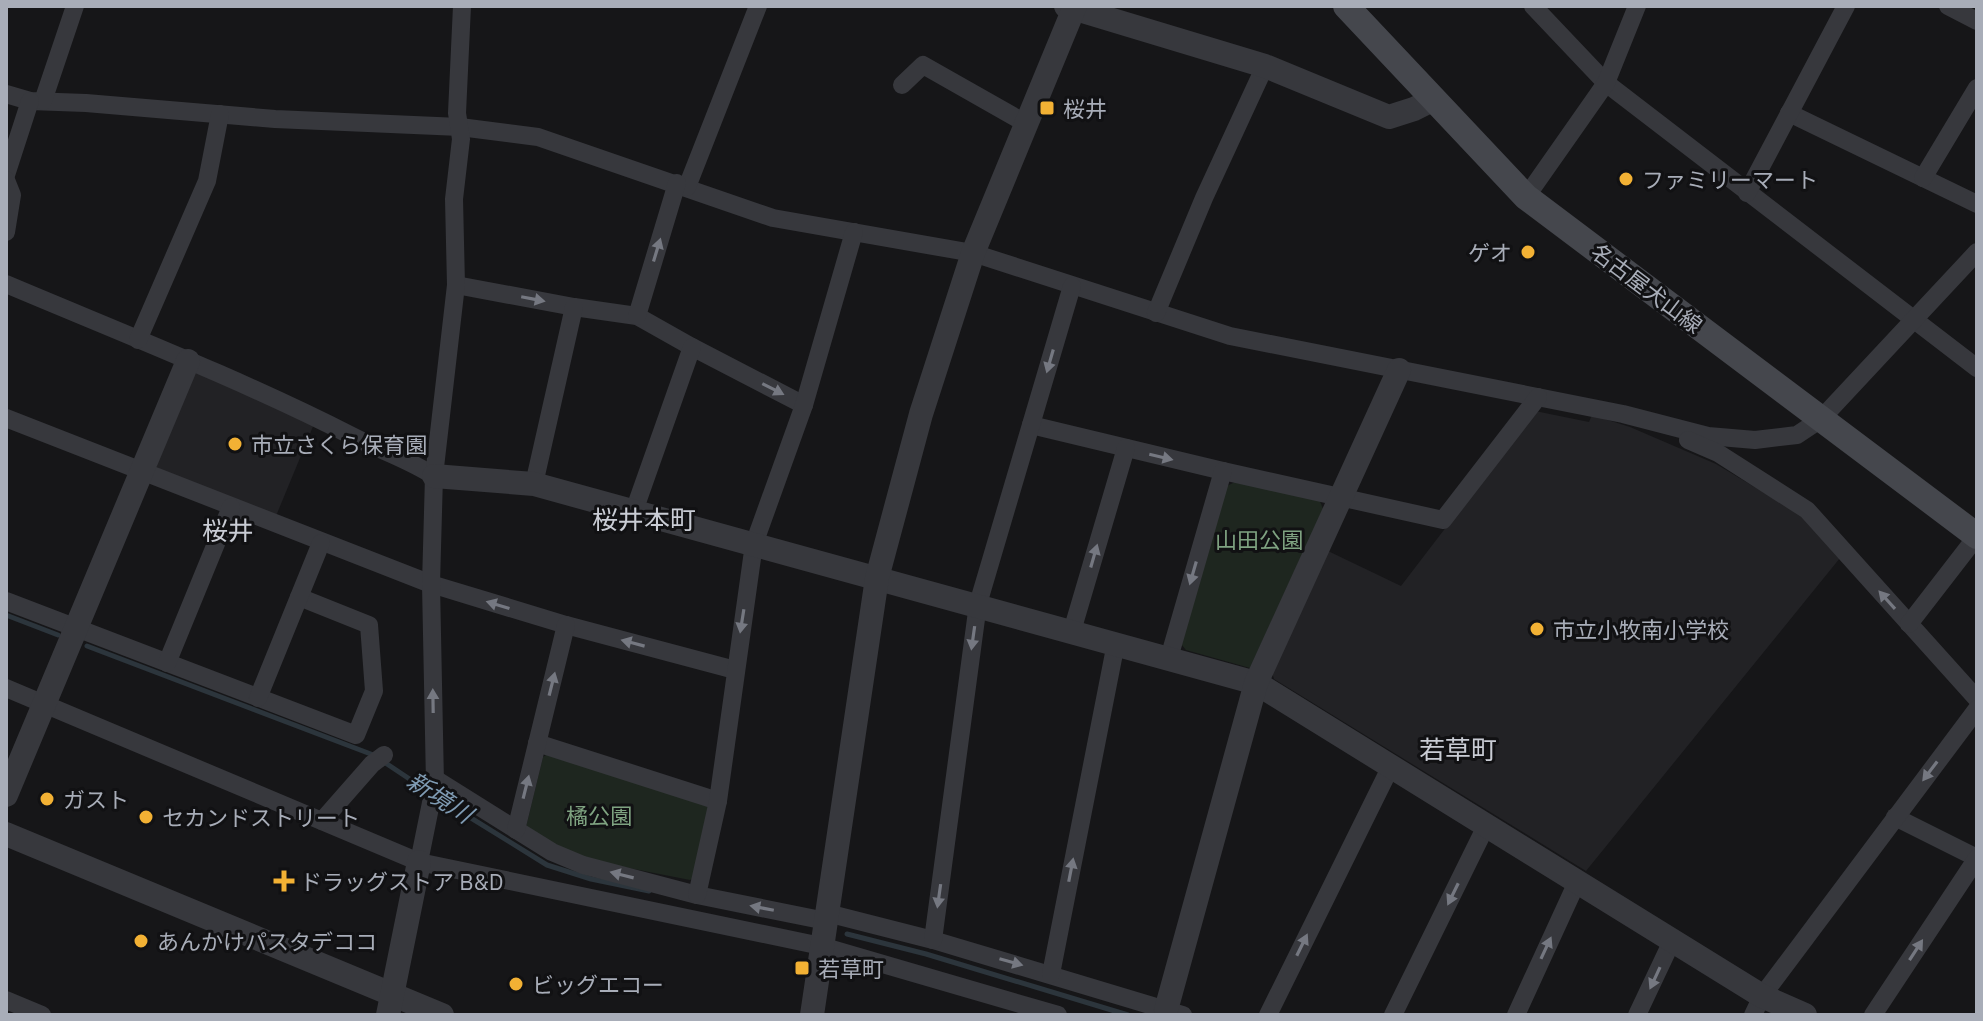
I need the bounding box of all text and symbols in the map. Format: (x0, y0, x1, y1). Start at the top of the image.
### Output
place label: 桜井 (1063, 94, 1107, 123)
marker: 桜井 (1038, 99, 1056, 117)
place label: ファミリーマート (1642, 165, 1818, 194)
marker: ファミリーマート (1617, 170, 1635, 188)
one-way arrow (651, 237, 664, 261)
street label: 名古屋犬山線 (1586, 237, 1708, 339)
place label: ゲオ (1468, 238, 1512, 267)
marker: ゲオ (1519, 243, 1537, 261)
one-way arrow (521, 294, 546, 306)
one-way arrow (1043, 349, 1056, 373)
one-way arrow (762, 382, 785, 396)
place label: 市立さくら保育園 (251, 430, 427, 459)
marker: 市立さくら保育園 (226, 435, 244, 453)
one-way arrow (1149, 451, 1174, 464)
district label: 桜井本町 (592, 502, 696, 536)
district label: 桜井 (202, 513, 254, 547)
park label: 山田公園 (1215, 525, 1303, 554)
one-way arrow (1088, 544, 1101, 568)
one-way arrow (1186, 562, 1199, 586)
one-way arrow (1879, 590, 1897, 609)
one-way arrow (486, 598, 510, 611)
one-way arrow (736, 609, 748, 634)
place label: 市立小牧南小学校 (1553, 615, 1729, 644)
marker: 市立小牧南小学校 (1528, 620, 1546, 638)
one-way arrow (966, 626, 979, 651)
one-way arrow (620, 636, 645, 648)
one-way arrow (546, 671, 558, 696)
one-way arrow (427, 688, 440, 713)
district label: 若草町 (1419, 732, 1497, 766)
one-way arrow (1922, 760, 1938, 782)
water label: 新境川 (401, 764, 481, 832)
one-way arrow (521, 774, 533, 799)
place label: ガスト (63, 785, 129, 814)
marker: ガスト (38, 790, 56, 808)
park label: 橘公園 (566, 801, 632, 830)
place label: セカンドストリート (162, 803, 360, 832)
marker: セカンドストリート (137, 808, 155, 826)
one-way arrow (1065, 857, 1078, 882)
place label: ドラッグストア B&D (300, 867, 504, 896)
one-way arrow (609, 869, 634, 881)
marker: ドラッグストア B&D (275, 872, 293, 890)
one-way arrow (1446, 882, 1460, 906)
one-way arrow (932, 884, 945, 909)
one-way arrow (749, 901, 774, 914)
place label: あんかけパスタデココ (157, 927, 377, 956)
marker: あんかけパスタデココ (132, 932, 150, 950)
one-way arrow (1295, 934, 1309, 957)
one-way arrow (1540, 937, 1553, 960)
one-way arrow (1908, 939, 1923, 961)
place label: 若草町 (818, 954, 884, 983)
one-way arrow (999, 956, 1023, 969)
marker: 若草町 (793, 959, 811, 977)
one-way arrow (1648, 966, 1662, 990)
place label: ビッグエコー (532, 970, 664, 999)
marker: ビッグエコー (507, 975, 525, 993)

